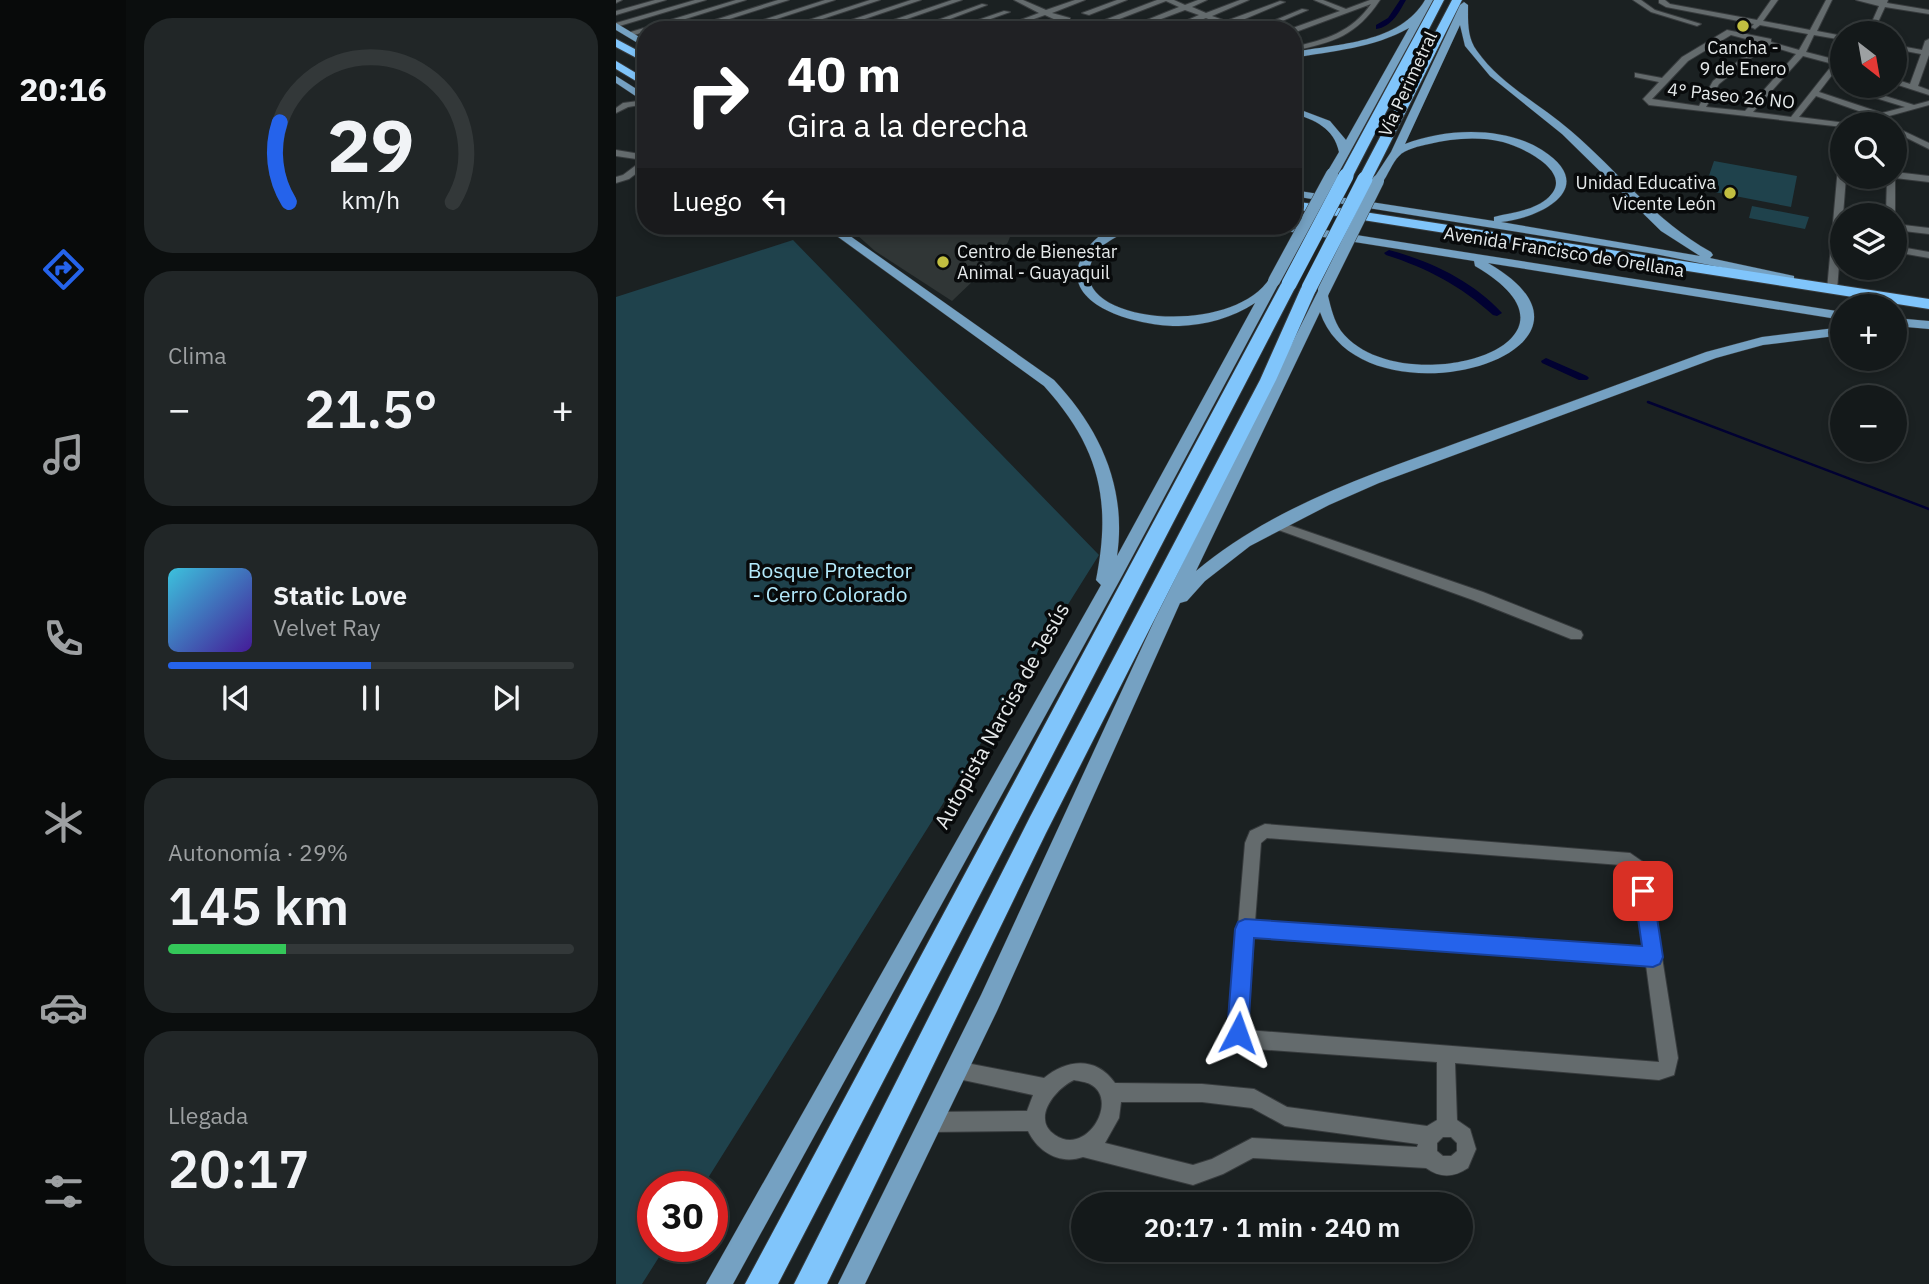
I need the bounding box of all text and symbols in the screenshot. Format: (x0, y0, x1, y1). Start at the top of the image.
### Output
marker: Cancha - 9 de Enero (1735, 18, 1751, 34)
north arrow (1830, 21, 1908, 98)
map controls (1830, 21, 1907, 462)
street label: Vía Perimetral (1373, 27, 1442, 140)
place label: Cancha - 9 de Enero (1700, 36, 1786, 80)
text: 40 m (787, 42, 901, 105)
icon: right (672, 49, 763, 140)
text: 20:16 (19, 68, 107, 110)
street label: 4° Paseo 26 NO (1666, 77, 1796, 114)
text: 29 (327, 97, 415, 192)
text: Gira a la derecha (787, 104, 1028, 146)
button: search (1830, 112, 1907, 189)
place label: Unidad Educativa Vicente León (1576, 171, 1716, 215)
text: km/h (342, 182, 400, 215)
icon: left (756, 182, 794, 220)
text: Luego (672, 184, 742, 218)
marker: Unidad Educativa Vicente León (1722, 185, 1738, 201)
button: layers (1830, 203, 1907, 280)
street label: Avenida Francisco de Orellana (1442, 221, 1686, 282)
place label: Centro de Bienestar Animal - Guayaquil (957, 240, 1118, 284)
icon: directions (39, 245, 88, 294)
marker: Centro de Bienestar Animal - Guayaquil (935, 254, 951, 270)
button: + (1830, 294, 1907, 371)
text: Clima (168, 340, 227, 370)
text: 21.5° (304, 375, 438, 442)
text: − (168, 384, 191, 433)
text: + (551, 384, 574, 433)
button: − (1830, 385, 1907, 462)
icon: music (39, 430, 88, 479)
park label: Bosque Protector - Cerro Colorado (748, 556, 912, 608)
text: Static Love (273, 578, 407, 612)
street label: Autopista Narcisa de Jesús (927, 597, 1075, 834)
text: Velvet Ray (273, 612, 380, 642)
icon: phone (39, 614, 88, 663)
icon: previous (217, 679, 255, 717)
icon: pause (352, 679, 390, 717)
icon: next (487, 679, 525, 717)
icon: climate (39, 798, 88, 847)
text: Autonomía · 29% (168, 837, 348, 867)
pin (1613, 861, 1673, 921)
text: 145 km (168, 872, 349, 939)
icon: arrive (1624, 872, 1662, 910)
icon: car (39, 983, 88, 1032)
position arrow (1201, 996, 1275, 1070)
text: Llegada (168, 1100, 248, 1130)
text: 20:17 (168, 1135, 309, 1202)
icon: filters (39, 1167, 88, 1216)
speed limit sign: 30 (637, 1171, 728, 1262)
text: 20:17 · 1 min · 240 m (1144, 1210, 1400, 1244)

